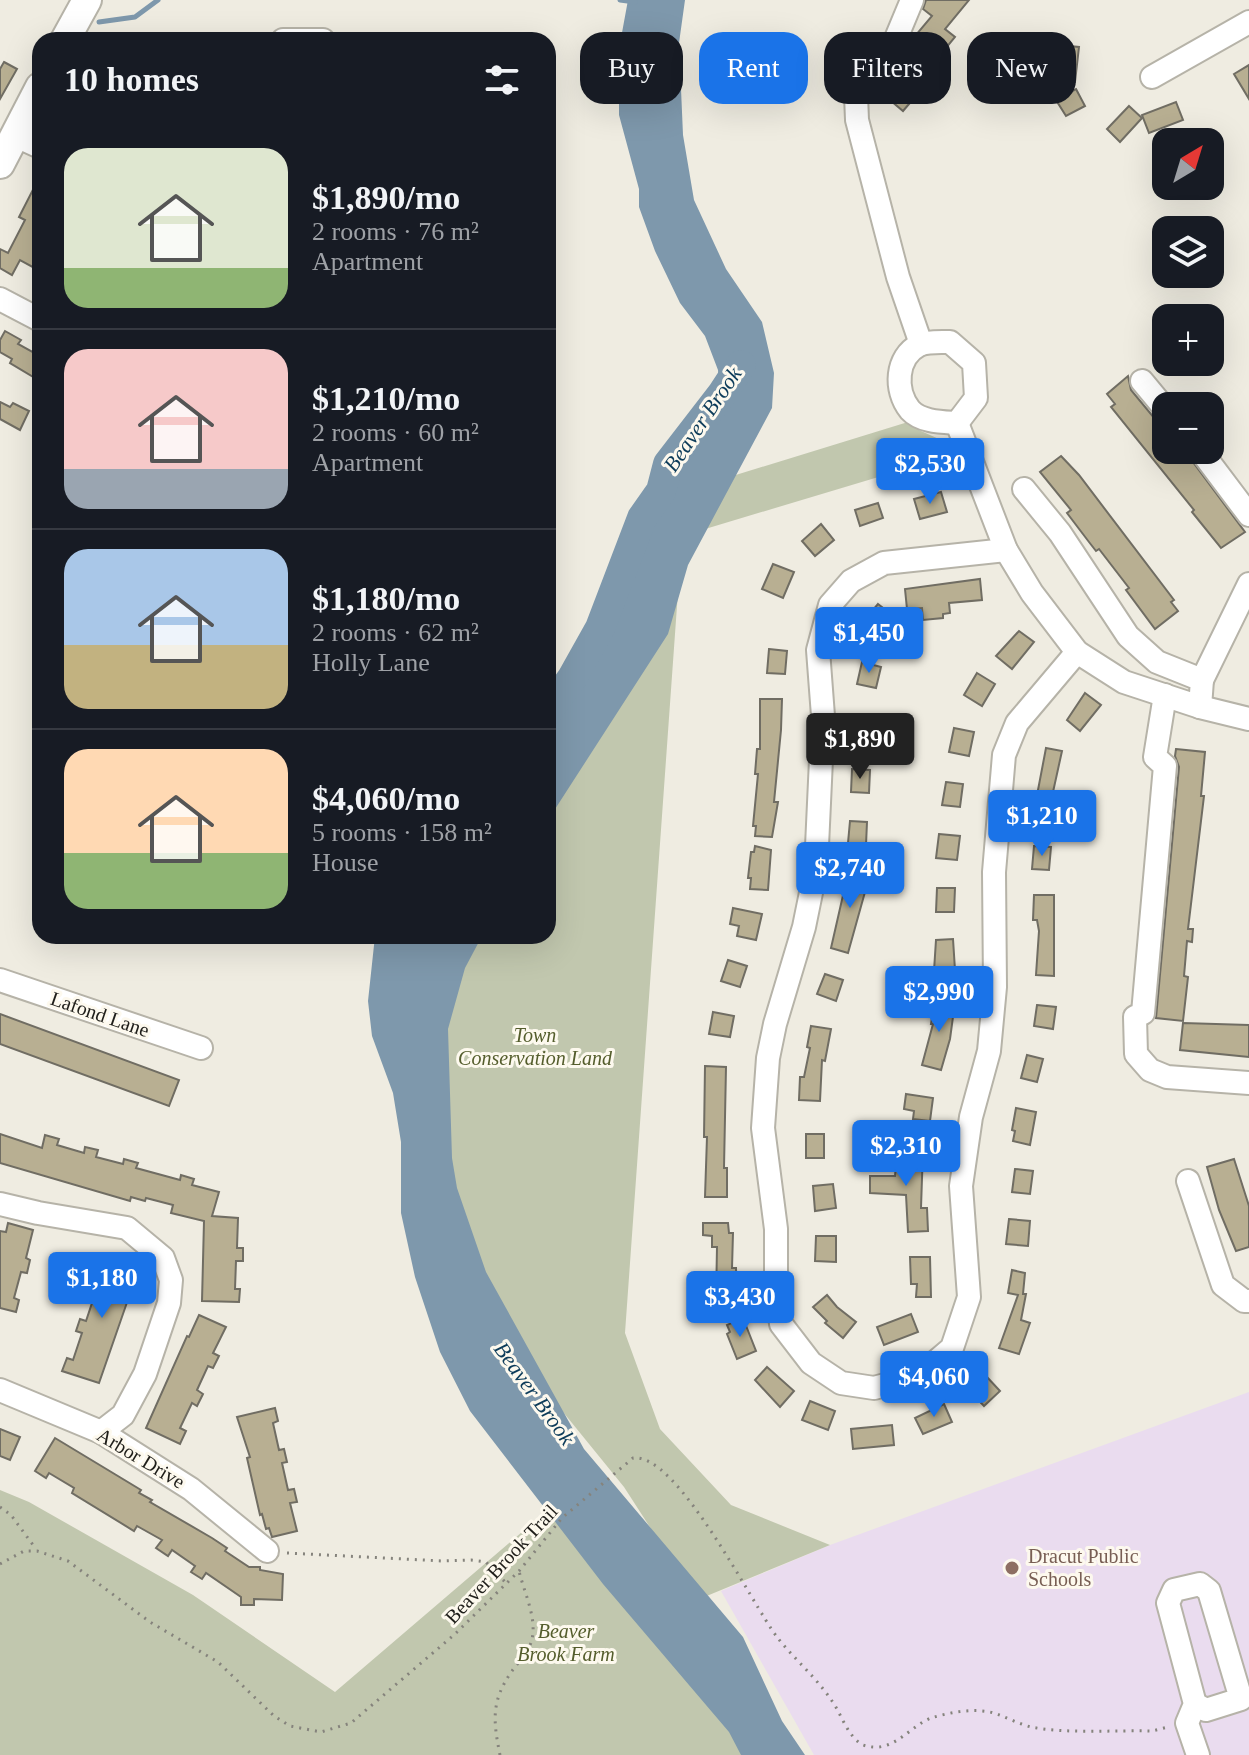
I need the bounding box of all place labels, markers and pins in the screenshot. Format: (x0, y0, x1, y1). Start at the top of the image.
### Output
pin: $2,530 (865, 438, 995, 506)
pin: $1,450 (804, 607, 934, 675)
pin: $1,890 (795, 713, 925, 781)
pin: $1,210 (977, 790, 1107, 858)
pin: $2,740 (785, 842, 915, 910)
pin: $2,990 (874, 966, 1004, 1034)
pin: $2,310 (841, 1120, 971, 1188)
pin: $1,180 (37, 1252, 167, 1320)
pin: $3,430 (675, 1271, 805, 1339)
pin: $4,060 (869, 1351, 999, 1419)
place label: Dracut Public Schools (1028, 1545, 1139, 1590)
marker: Dracut Public Schools (1003, 1559, 1021, 1577)

